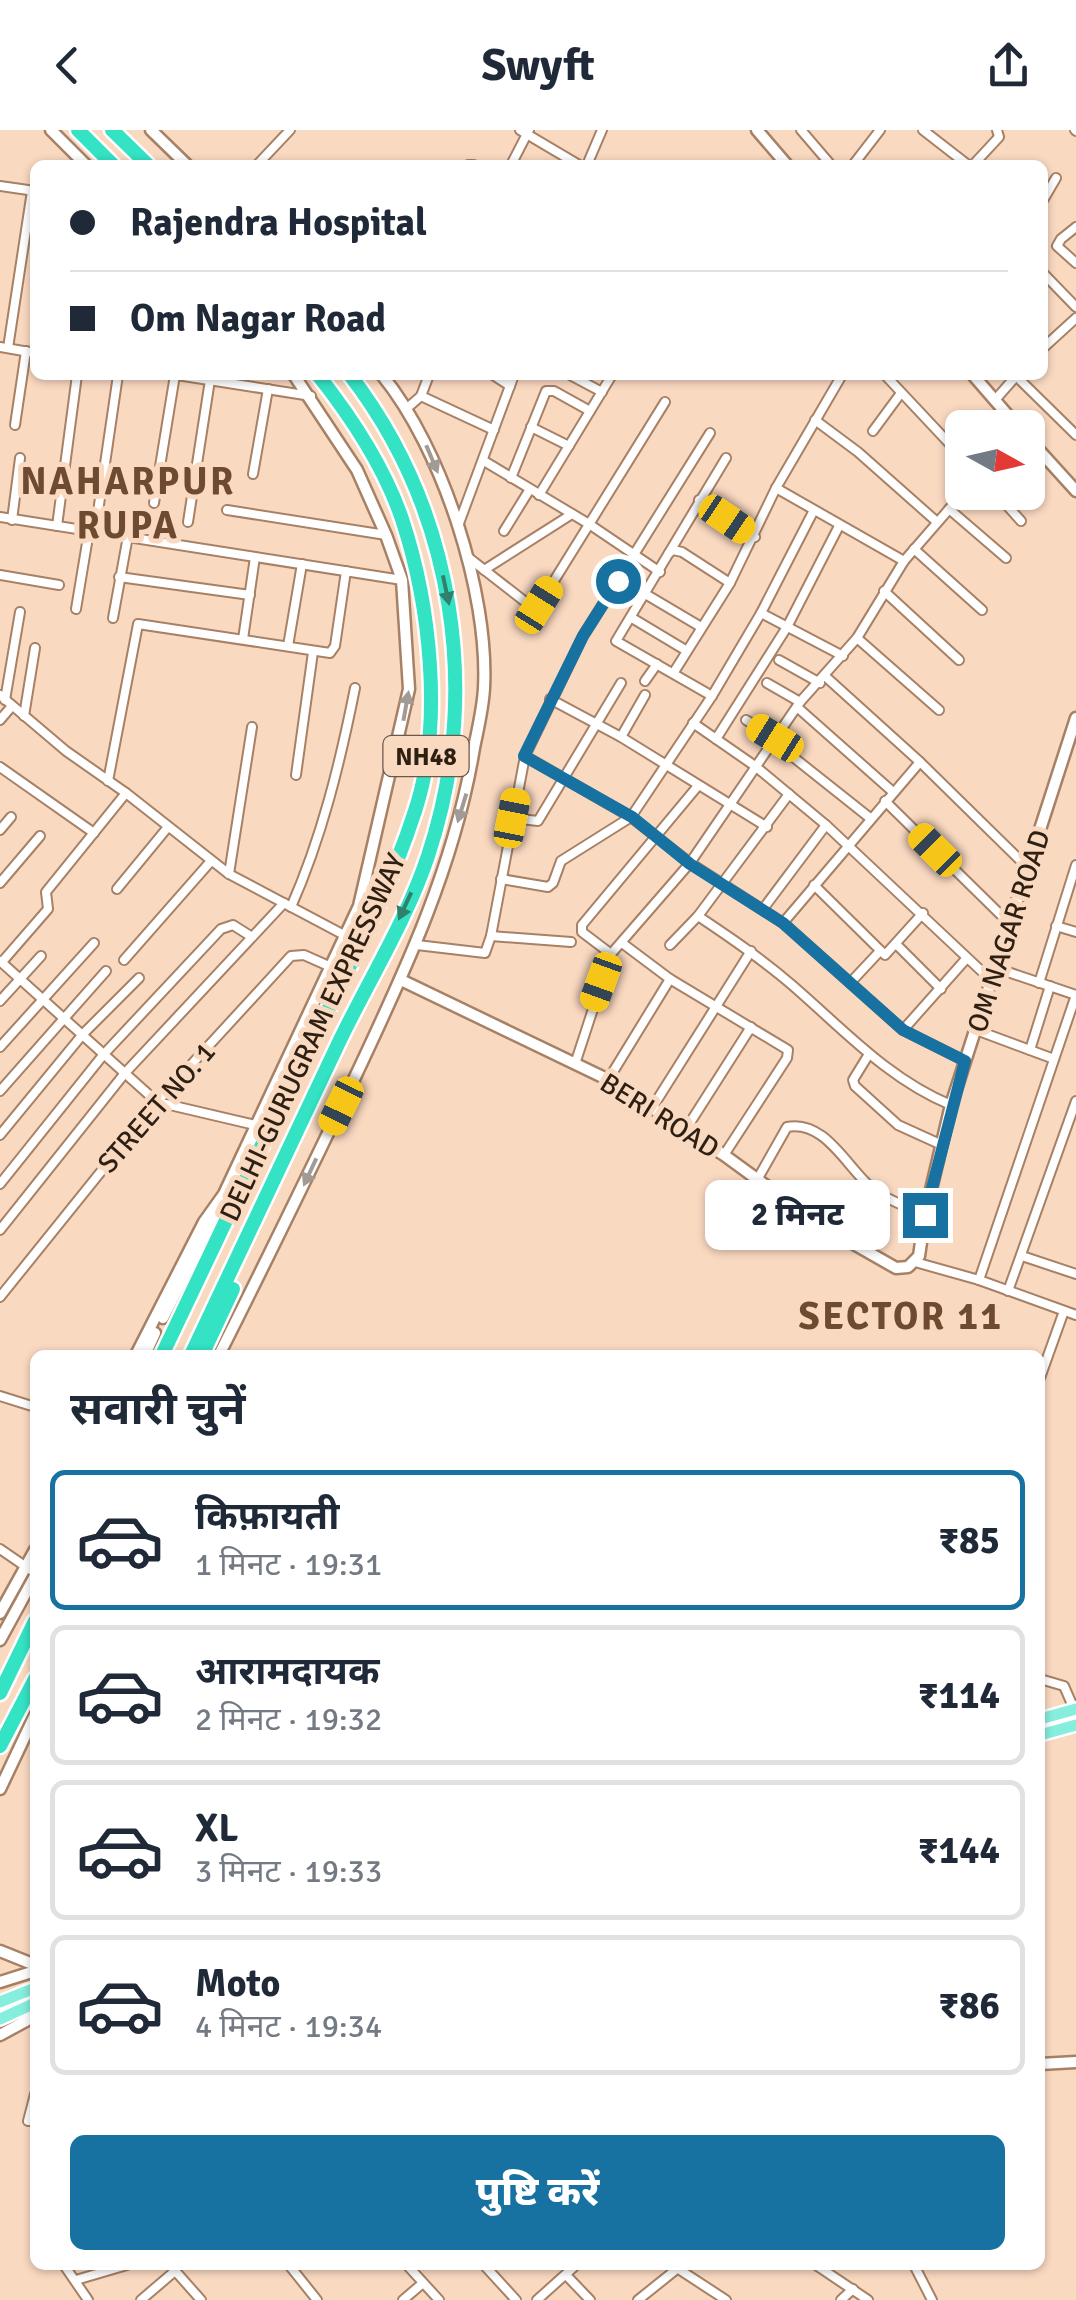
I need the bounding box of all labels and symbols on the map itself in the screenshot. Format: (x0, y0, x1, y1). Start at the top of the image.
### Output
north arrow (945, 410, 1045, 510)
one-way arrow (424, 444, 440, 474)
district label: NAHARPUR RUPA (20, 458, 236, 549)
car (694, 490, 760, 548)
route start (596, 559, 641, 604)
car (510, 572, 568, 638)
one-way arrow (439, 575, 454, 606)
one-way arrow (399, 690, 414, 722)
car (742, 709, 808, 767)
road number: NH48 (384, 736, 468, 776)
car (492, 786, 532, 850)
one-way arrow (454, 794, 469, 824)
car (903, 818, 967, 882)
street label: OM NAGAR ROAD (960, 826, 1058, 1037)
street label: DELHI-GURUGRAM EXPRESSWAY (213, 848, 413, 1227)
one-way arrow (397, 892, 414, 921)
car (577, 949, 625, 1015)
street label: STREET NO. 1 (91, 1035, 223, 1180)
street label: BERI ROAD (594, 1066, 725, 1166)
car (314, 1072, 368, 1140)
one-way arrow (301, 1158, 318, 1187)
callout: 2 मिनट (705, 1180, 890, 1250)
route end (903, 1193, 948, 1238)
district label: SECTOR 11 (798, 1293, 1004, 1340)

